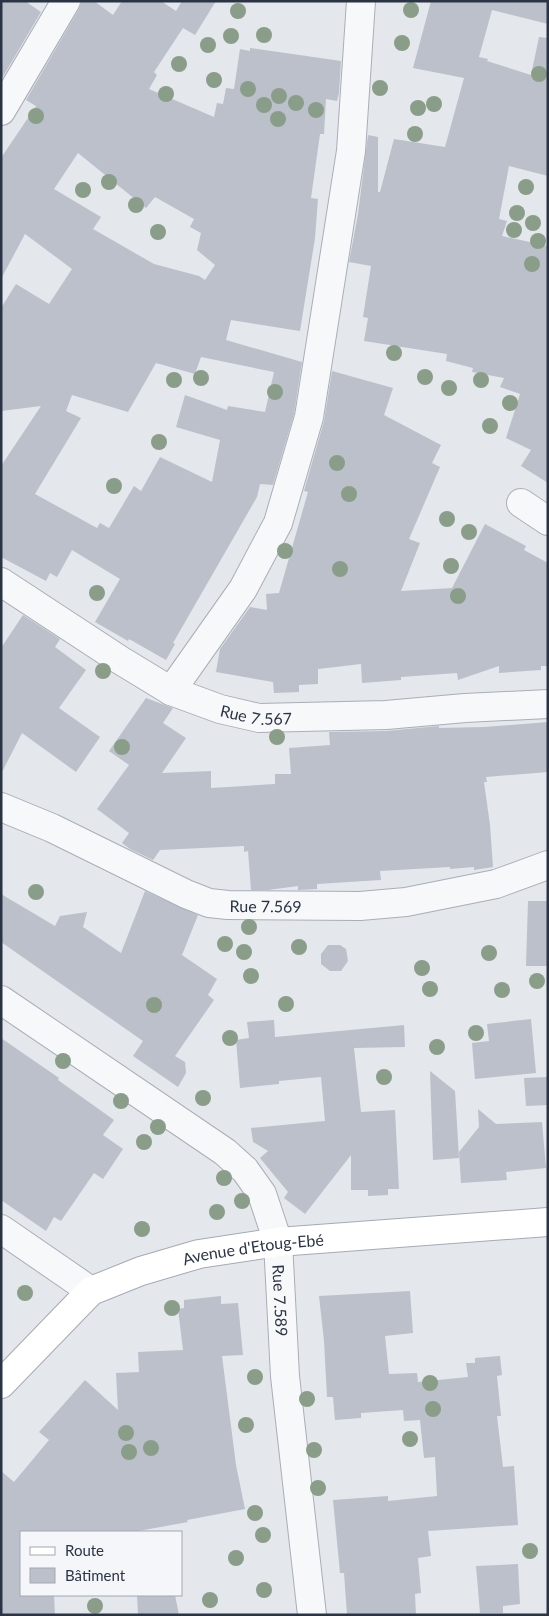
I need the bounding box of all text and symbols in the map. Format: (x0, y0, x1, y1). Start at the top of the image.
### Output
street label: Rue 7.567 (219, 700, 292, 728)
street label: Rue 7.569 (230, 896, 302, 915)
street label: Avenue d'Etoug-Ebé (180, 1229, 324, 1268)
street label: Rue 7.589 (270, 1264, 292, 1337)
legend (20, 1531, 182, 1596)
text: Route (65, 1541, 104, 1559)
text: Bâtiment (65, 1566, 126, 1584)

